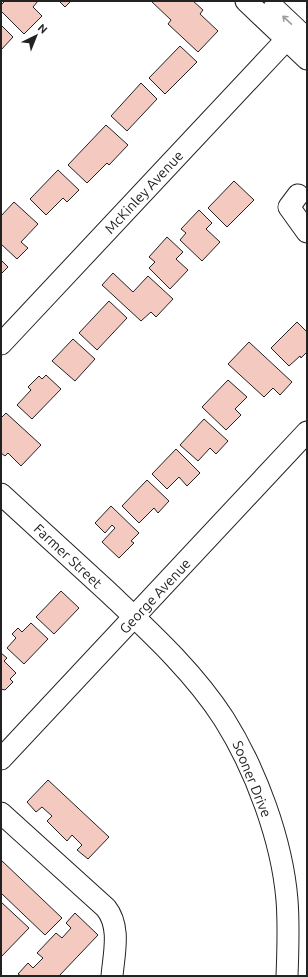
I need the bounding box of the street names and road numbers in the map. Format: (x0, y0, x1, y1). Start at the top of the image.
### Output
street label: McKinley Avenue (102, 147, 186, 237)
street label: Farmer Street (31, 521, 106, 592)
street label: George Avenue (116, 555, 194, 637)
street label: Sooner Drive (229, 738, 275, 820)

